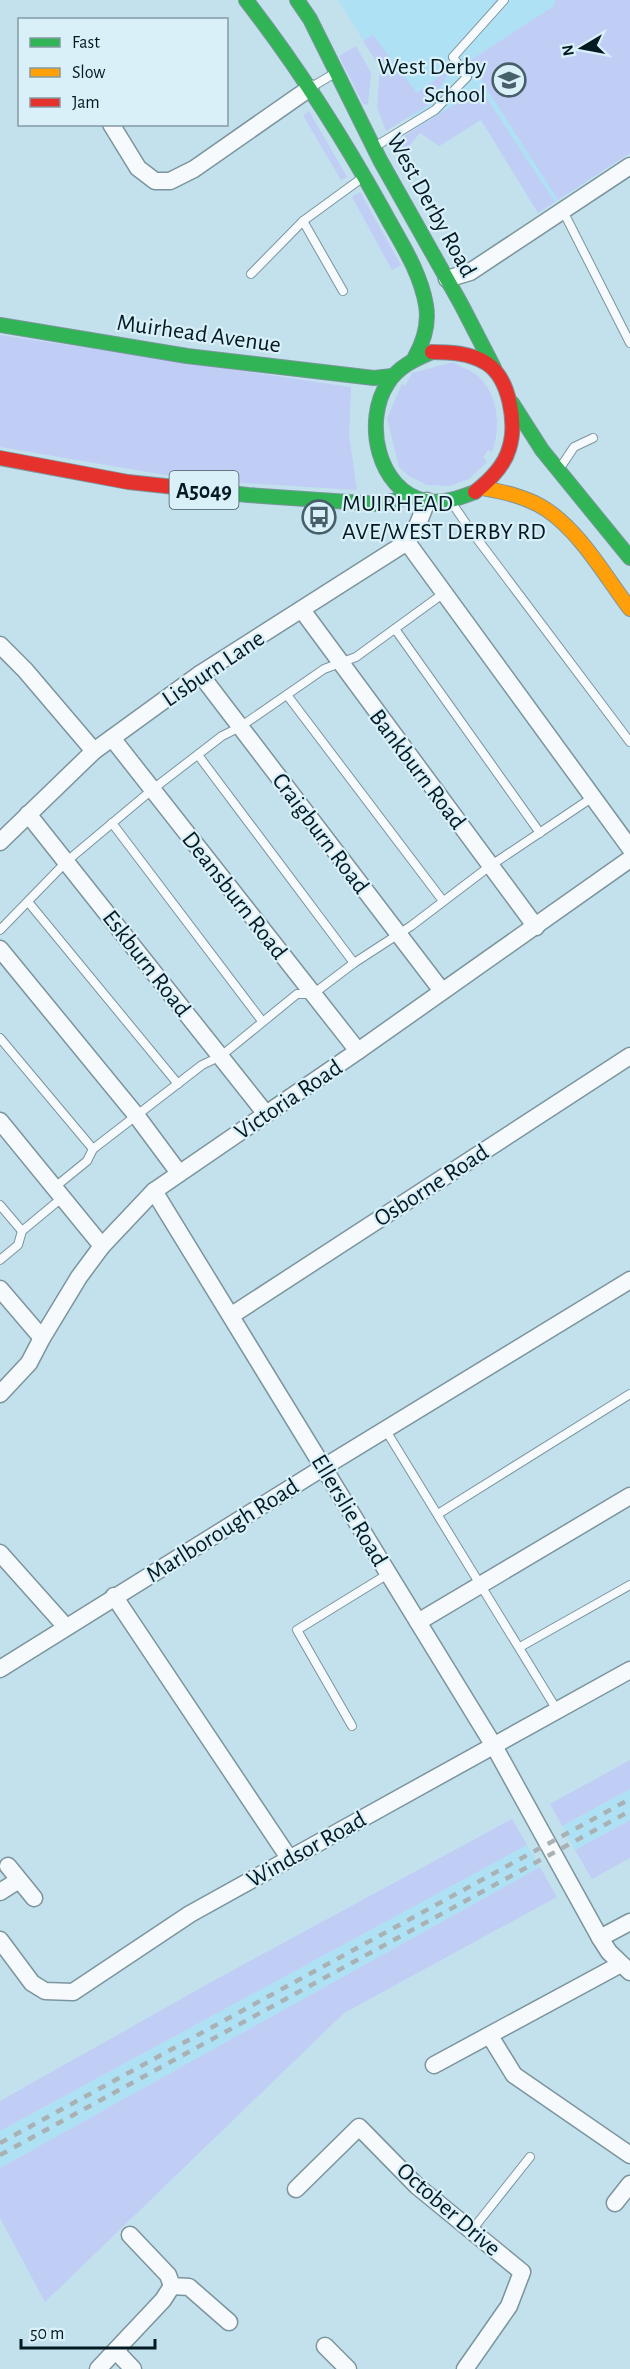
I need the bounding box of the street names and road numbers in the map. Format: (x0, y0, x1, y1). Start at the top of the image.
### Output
street label: West Derby Road (382, 130, 480, 281)
street label: Muirhead Avenue (115, 311, 282, 357)
road number: A5049 (170, 471, 238, 509)
street label: Lisburn Lane (158, 626, 269, 712)
street label: Bankburn Road (365, 705, 470, 834)
street label: Craigburn Road (267, 769, 373, 898)
street label: Deansburn Road (177, 827, 291, 964)
street label: Eskburn Road (97, 906, 195, 1021)
street label: Victoria Road (231, 1055, 347, 1144)
street label: Osborne Road (370, 1140, 493, 1232)
street label: Ellerslie Road (307, 1451, 392, 1571)
street label: Marlborough Road (142, 1474, 303, 1587)
street label: Windsor Road (243, 1807, 370, 1892)
street label: October Drive (392, 2159, 505, 2261)

